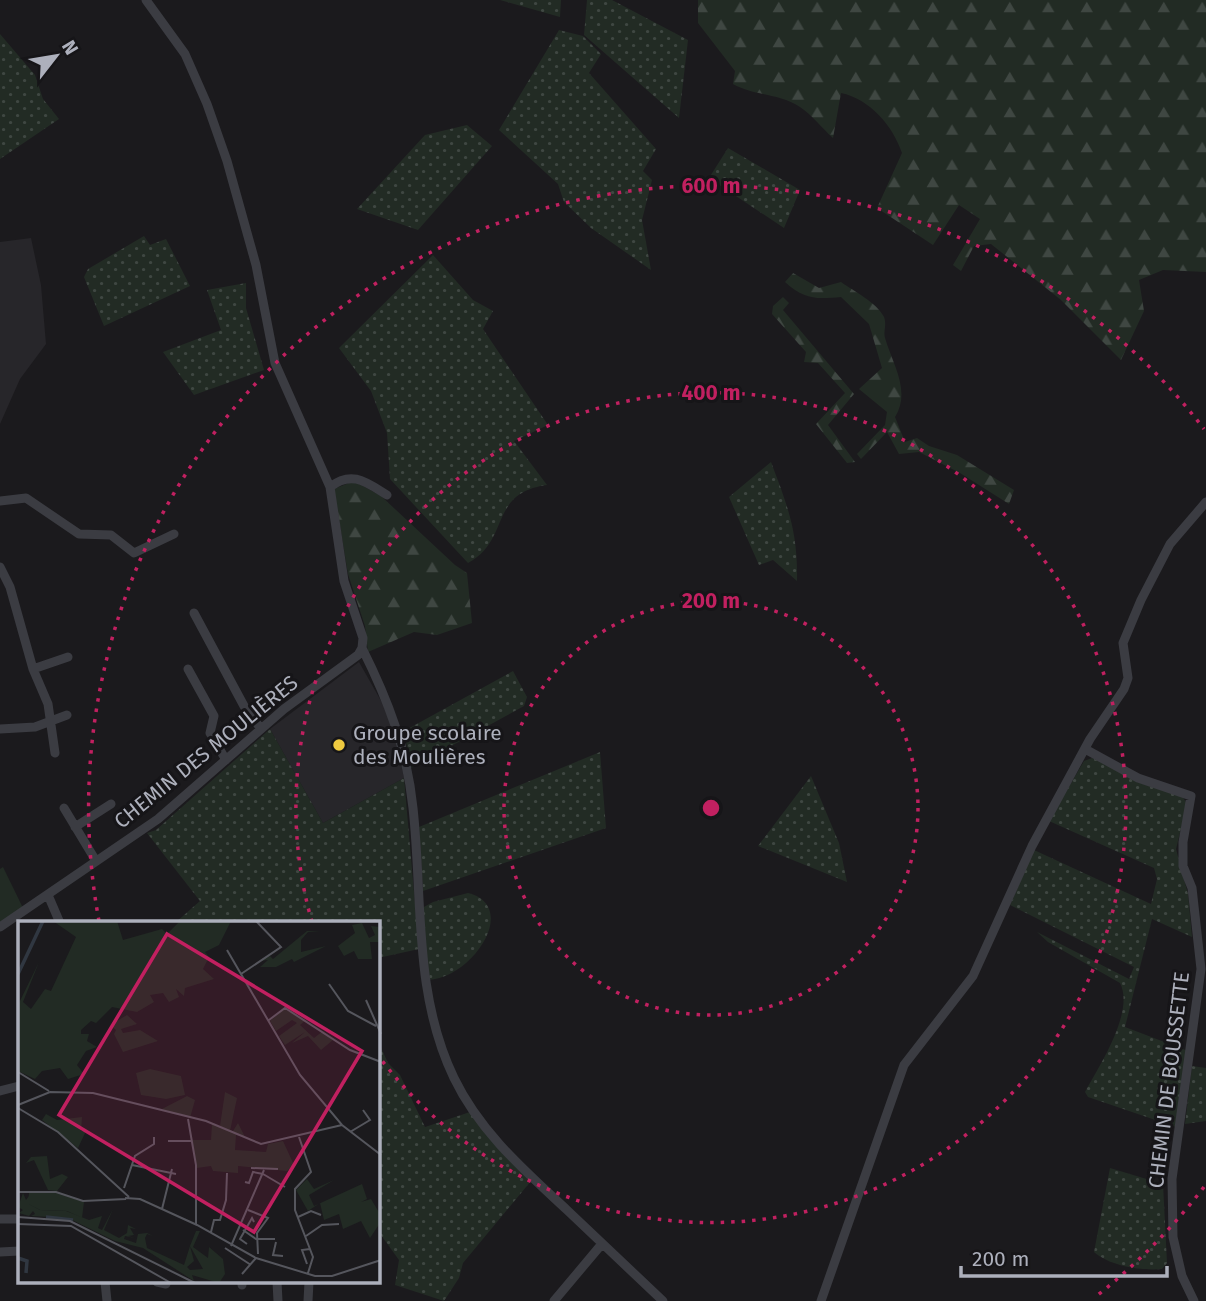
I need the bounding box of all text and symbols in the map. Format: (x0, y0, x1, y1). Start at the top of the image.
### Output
north arrow (21, 21, 91, 91)
text: N (57, 36, 83, 59)
text: 600 m (681, 173, 741, 199)
text: 400 m (681, 380, 741, 406)
text: 200 m (682, 588, 740, 614)
street label: CHEMIN DES MOULIÈRES (109, 670, 303, 834)
place label: Groupe scolaire des Moulières (353, 720, 502, 770)
marker: Groupe scolaire des Moulières (331, 737, 347, 753)
centre of rings (699, 796, 723, 820)
inset map (18, 921, 380, 1284)
street label: CHEMIN DE BOUSSETTE (1143, 970, 1195, 1190)
scale bar (961, 1234, 1168, 1278)
text: 200 m (972, 1246, 1029, 1272)

